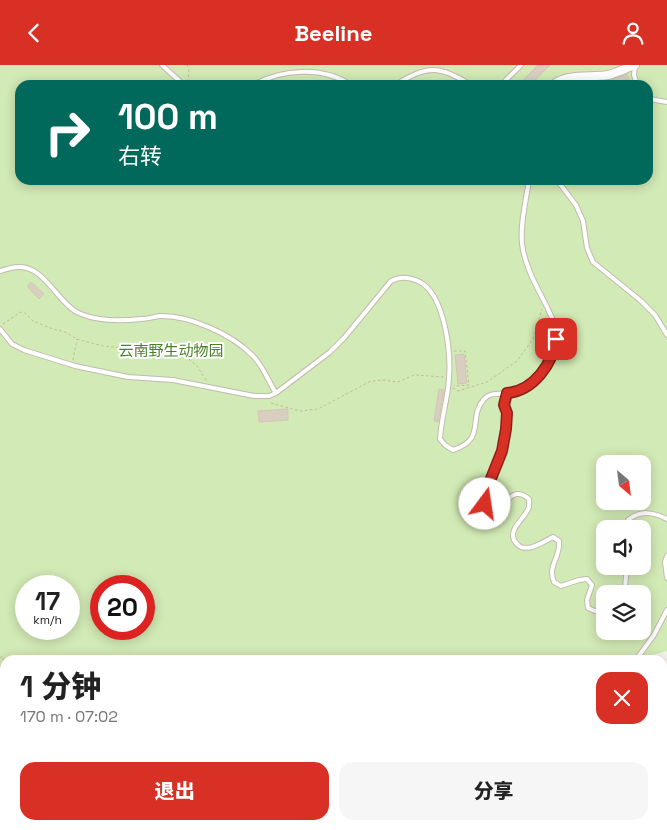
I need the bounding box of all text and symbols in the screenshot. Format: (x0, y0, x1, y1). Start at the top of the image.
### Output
icon: back (20, 19, 48, 47)
text: Beeline (295, 19, 372, 47)
icon: person (619, 19, 647, 47)
text: 100 m (118, 95, 218, 139)
icon: right (35, 100, 100, 165)
text: 右转 (118, 142, 162, 170)
pin (535, 318, 577, 360)
icon: arrive (542, 325, 570, 353)
park label: 云南野生动物园 (118, 341, 224, 360)
north arrow (596, 455, 651, 510)
map controls (596, 455, 651, 640)
position arrow (458, 477, 510, 529)
button: sound (596, 520, 651, 575)
speed limit sign: 20 (90, 575, 155, 640)
text: 17 (35, 585, 60, 617)
button: layers (596, 585, 651, 640)
text: km/h (33, 612, 62, 628)
text: 1 分钟 (20, 667, 101, 706)
button: close (596, 672, 648, 724)
text: 170 m · 07:02 (20, 706, 118, 727)
button: 退出 (20, 762, 329, 820)
button: 分享 (339, 762, 648, 820)

